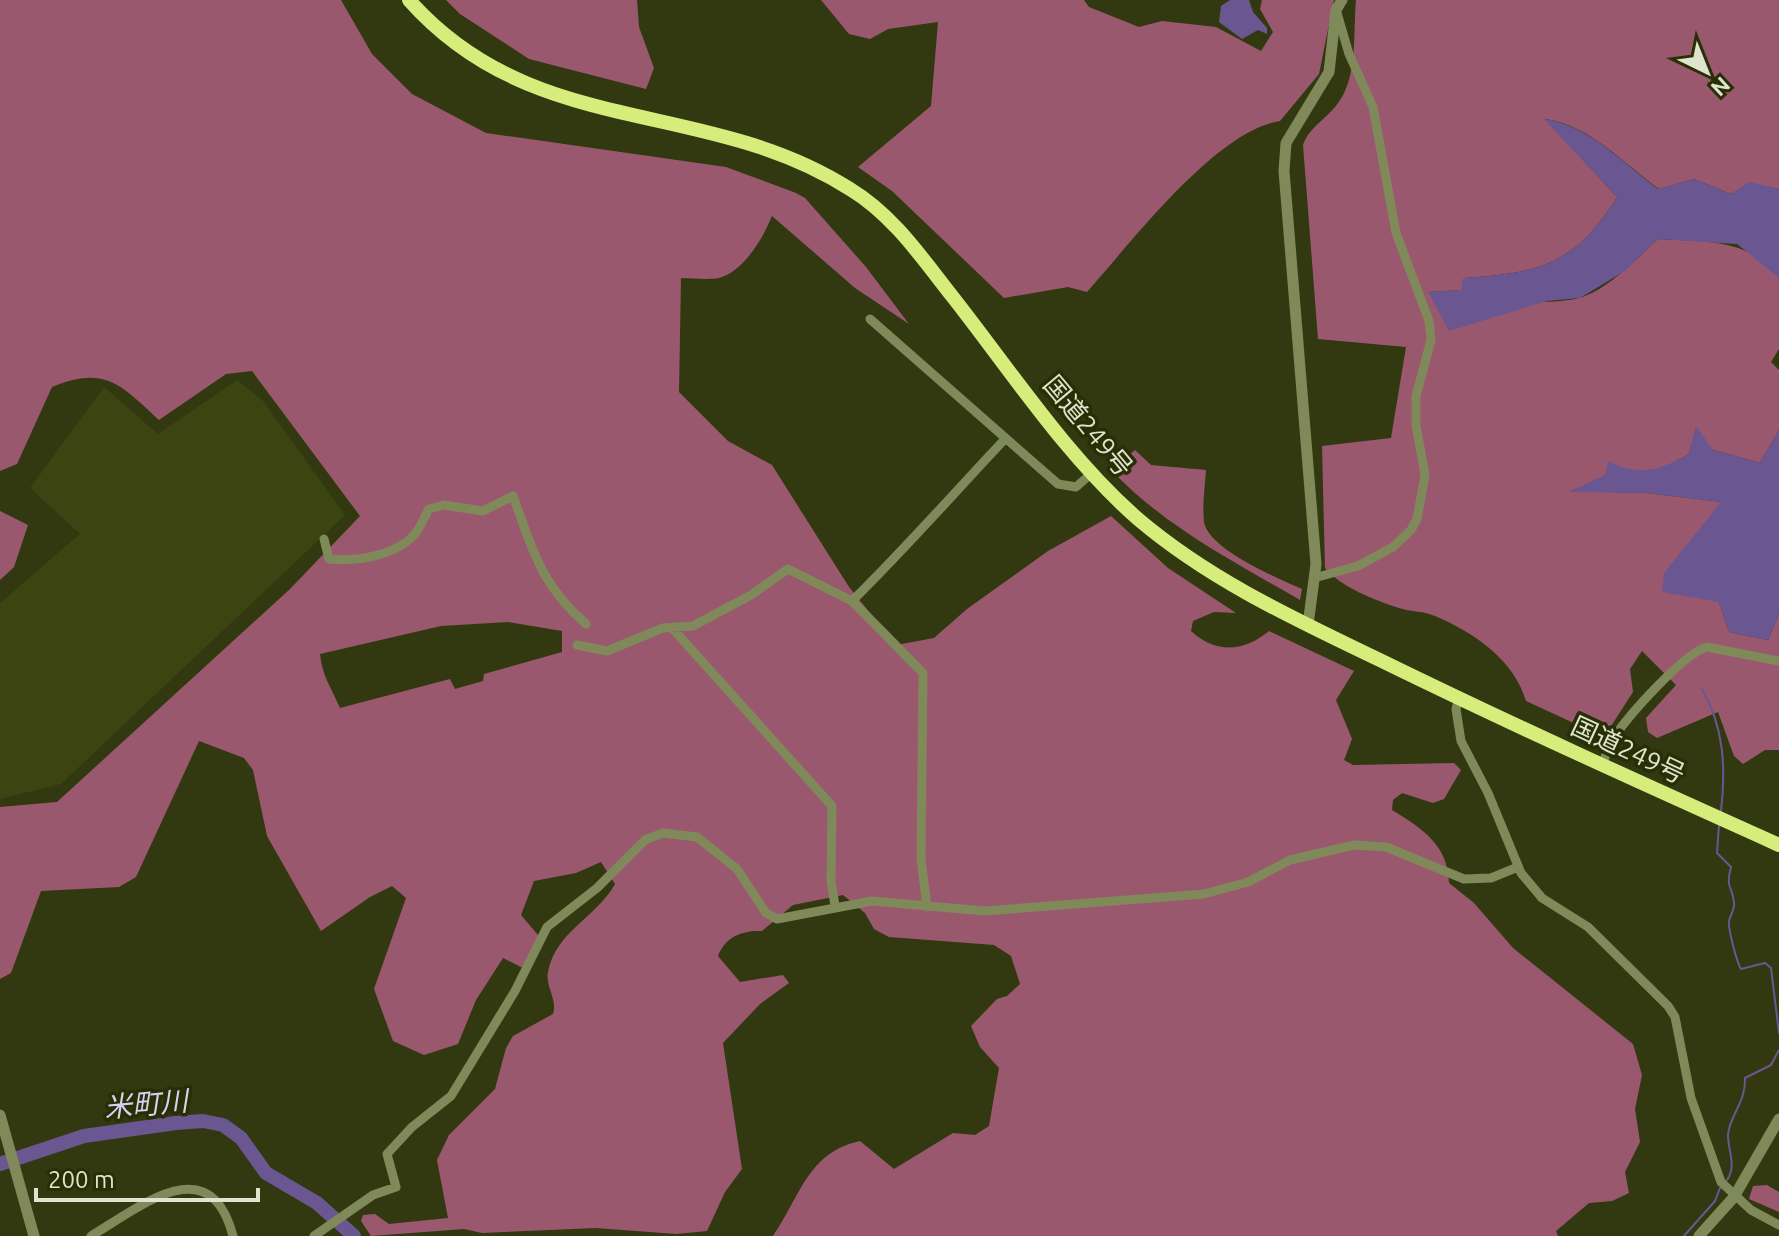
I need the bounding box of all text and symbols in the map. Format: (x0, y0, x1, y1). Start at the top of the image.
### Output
north arrow (1667, 32, 1747, 112)
text: N (1706, 72, 1736, 102)
street label: 国道249号 (1038, 370, 1139, 482)
street label: 国道249号 (1567, 711, 1690, 788)
water label: 米町川 (103, 1084, 192, 1123)
scale bar (36, 1152, 258, 1202)
text: 200 m (48, 1166, 115, 1193)

